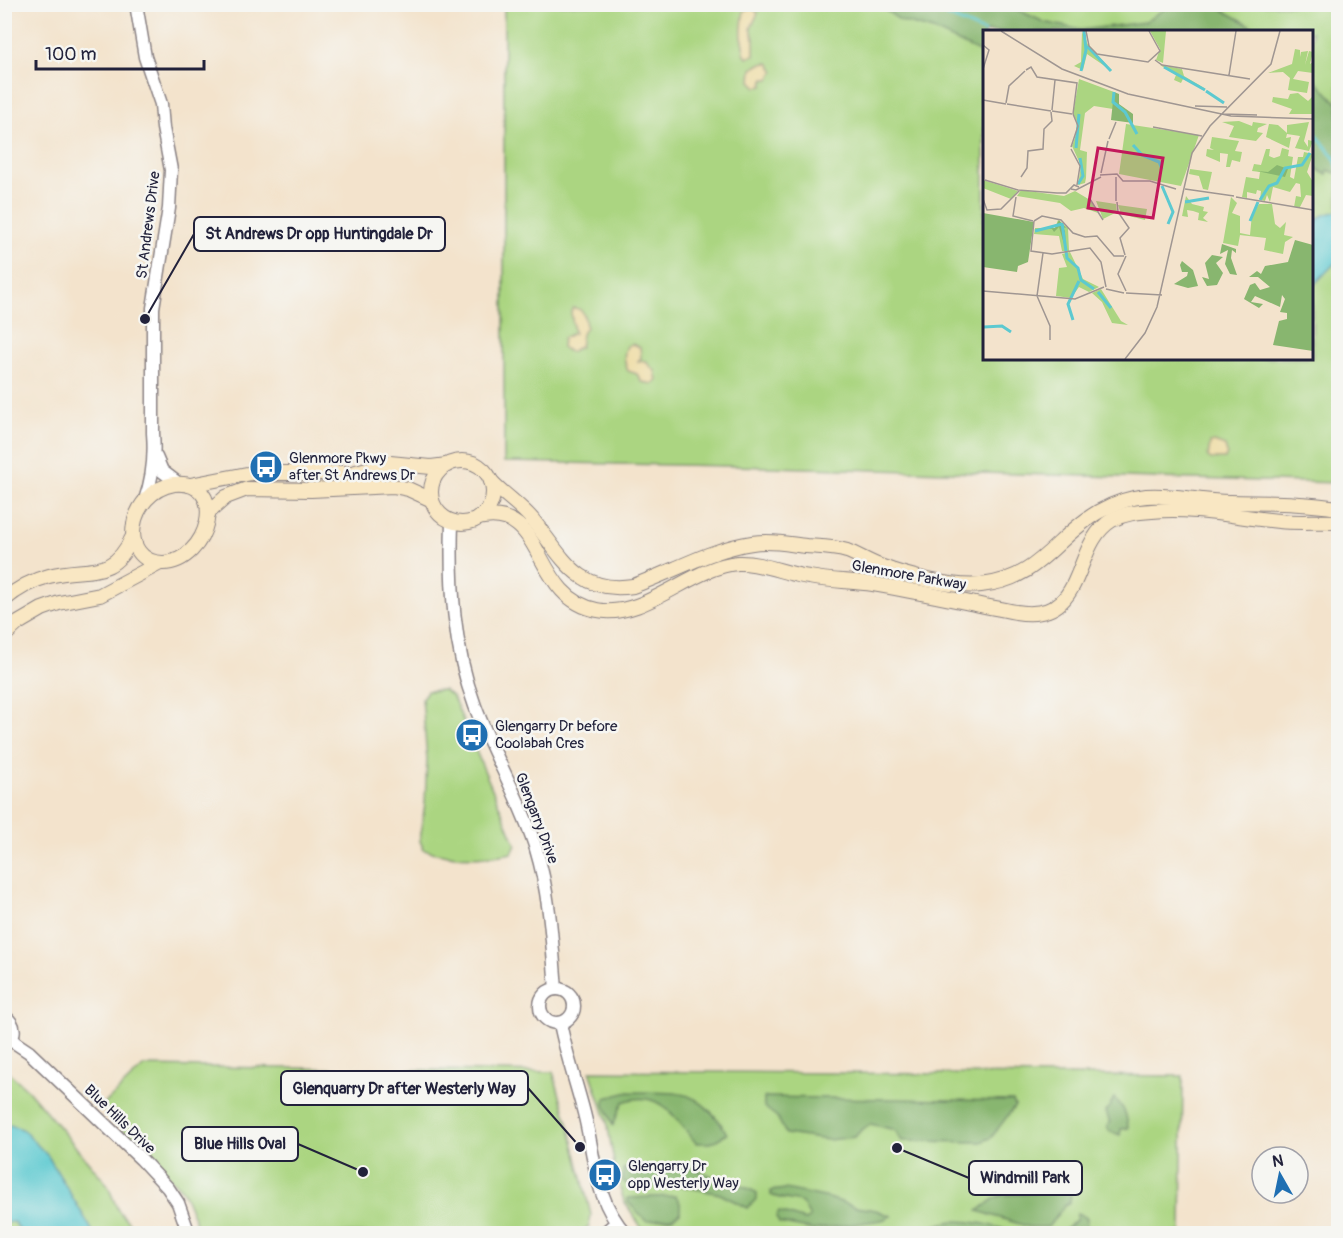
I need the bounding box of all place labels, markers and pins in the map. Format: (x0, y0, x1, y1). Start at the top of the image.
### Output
callout: St Andrews Dr opp Huntingdale Dr (194, 217, 445, 251)
bus stop icon: Glenmore Pkwy after St Andrews Dr (248, 449, 284, 485)
place label: Glenmore Pkwy after St Andrews Dr (289, 449, 416, 485)
bus stop icon: Glengarry Dr before Coolabah Cres (454, 717, 490, 753)
place label: Glengarry Dr before Coolabah Cres (495, 717, 618, 753)
callout: Glenquarry Dr after Westerly Way (281, 1071, 528, 1105)
callout: Blue Hills Oval (182, 1127, 298, 1161)
bus stop icon: Glengarry Dr opp Westerly Way (587, 1157, 623, 1193)
place label: Glengarry Dr opp Westerly Way (628, 1157, 739, 1193)
callout: Windmill Park (969, 1161, 1082, 1195)

